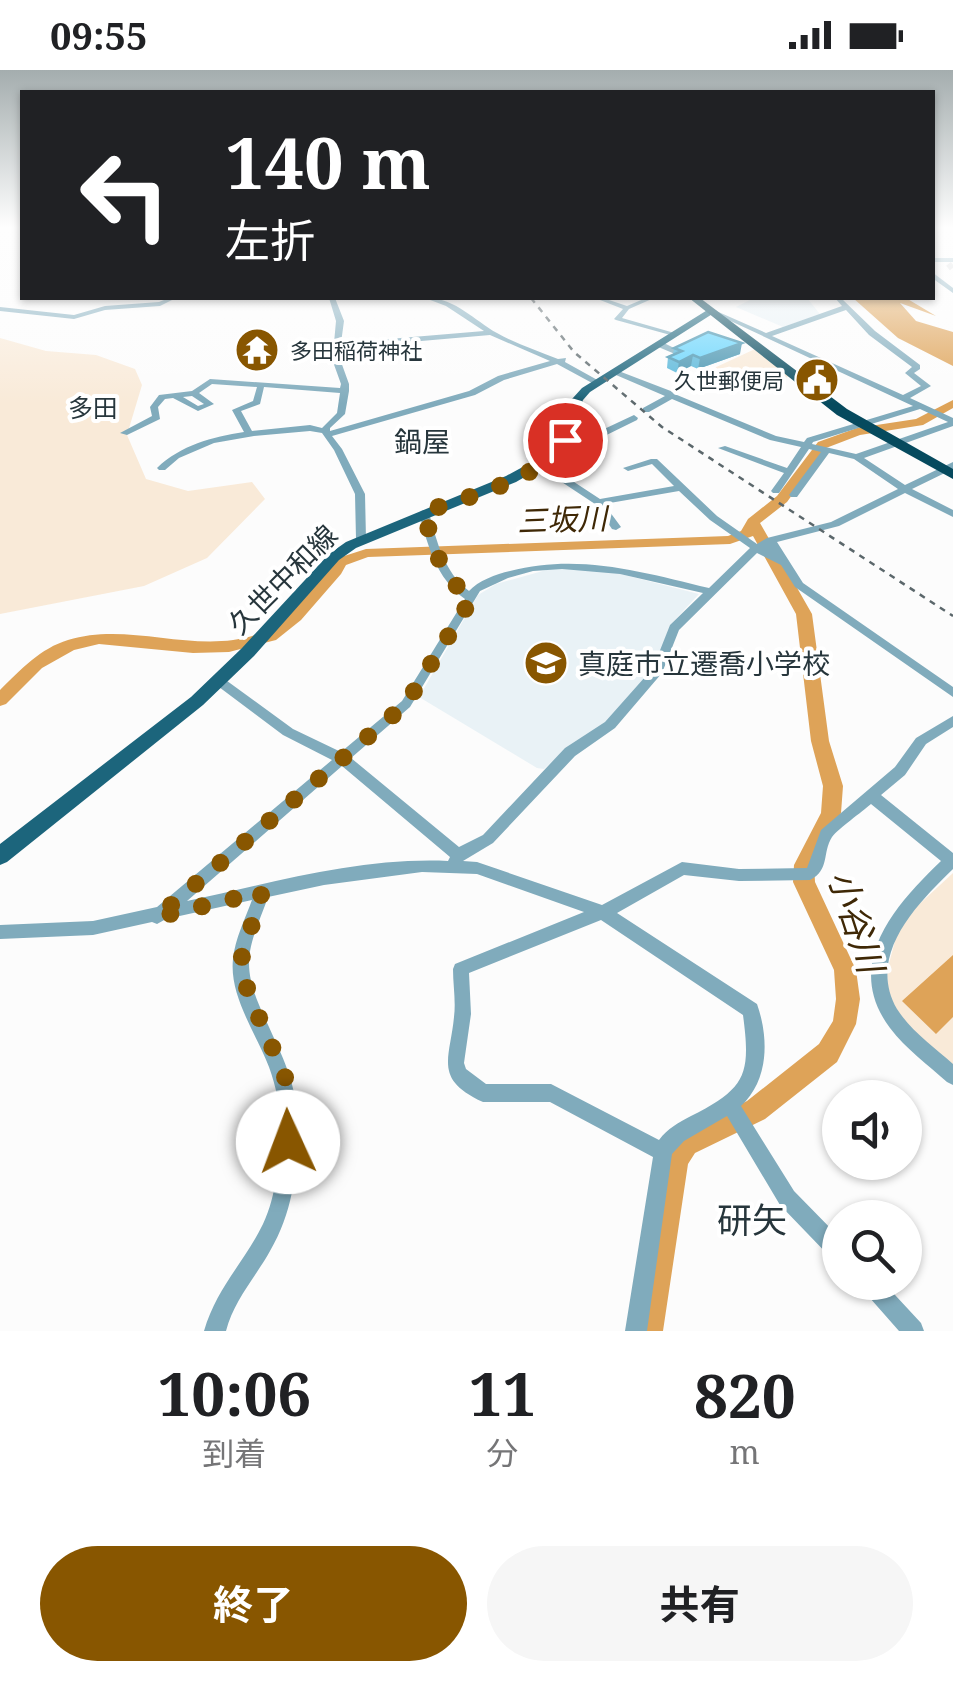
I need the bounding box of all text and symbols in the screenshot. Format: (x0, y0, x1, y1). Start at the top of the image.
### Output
text: 09:55 (50, 9, 147, 61)
text: 140 m (225, 114, 431, 210)
icon: left (60, 130, 190, 260)
text: 左折 (225, 209, 315, 270)
temple icon: 多田稲荷神社 (234, 327, 280, 373)
place label: 多田稲荷神社 (290, 335, 422, 365)
public building icon: 久世郵便局 (794, 357, 840, 403)
place label: 久世郵便局 (674, 365, 784, 395)
district label: 多田 (68, 390, 118, 424)
pin (523, 398, 608, 483)
icon: arrive (538, 413, 593, 468)
district label: 鍋屋 (394, 422, 450, 460)
water label: 三坂川 (516, 497, 611, 541)
street label: 久世中和線 (219, 516, 345, 642)
school or university icon: 真庭市立遷喬小学校 (523, 640, 569, 686)
place label: 真庭市立遷喬小学校 (578, 644, 830, 682)
water label: 小谷川 (818, 864, 897, 982)
map controls (822, 1080, 922, 1300)
button: sound (822, 1080, 922, 1180)
position arrow (236, 1090, 340, 1194)
district label: 研矢 (717, 1196, 787, 1243)
button: search (822, 1200, 922, 1300)
text: 10:06 (157, 1352, 311, 1434)
text: 11 (469, 1352, 536, 1434)
text: 820 (694, 1354, 796, 1436)
text: m (730, 1430, 760, 1473)
text: 到着 (202, 1431, 266, 1474)
text: 分 (487, 1431, 519, 1474)
button: 終了 (40, 1546, 467, 1661)
button: 共有 (487, 1546, 913, 1661)

